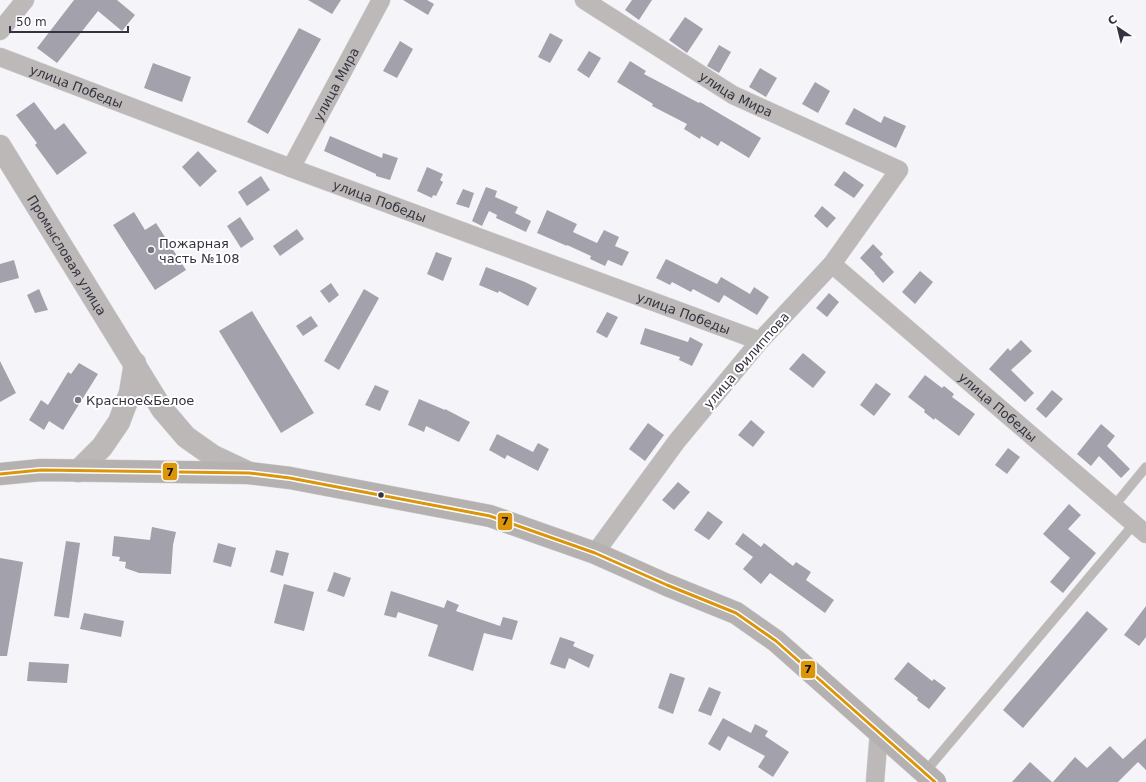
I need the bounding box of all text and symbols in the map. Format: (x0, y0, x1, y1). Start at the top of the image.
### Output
scale bar (10, 8, 128, 34)
north arrow (1098, 8, 1138, 48)
text: С (1106, 13, 1120, 28)
text: 50 m (16, 15, 47, 29)
street label: улица Мира (310, 45, 362, 124)
street label: улица Победы (28, 62, 125, 111)
street label: улица Мира (696, 68, 775, 120)
street label: улица Победы (331, 177, 428, 225)
street label: Промысловая улица (24, 192, 109, 318)
place label: Пожарная часть №108 (159, 236, 240, 266)
marker: Пожарная часть №108 (146, 245, 156, 255)
street label: улица Победы (635, 289, 732, 337)
street label: улица Филиппова (701, 309, 792, 411)
street label: улица Победы (956, 369, 1040, 445)
place label: Красное&Белое (86, 393, 194, 408)
marker: Красное&Белое (73, 395, 83, 405)
line badge: 7 (162, 462, 178, 481)
text: 7 (166, 466, 174, 479)
unlabelled marker (376, 490, 386, 500)
line badge: 7 (497, 512, 513, 531)
text: 7 (501, 515, 509, 528)
line badge: 7 (800, 660, 816, 679)
text: 7 (804, 663, 812, 676)

